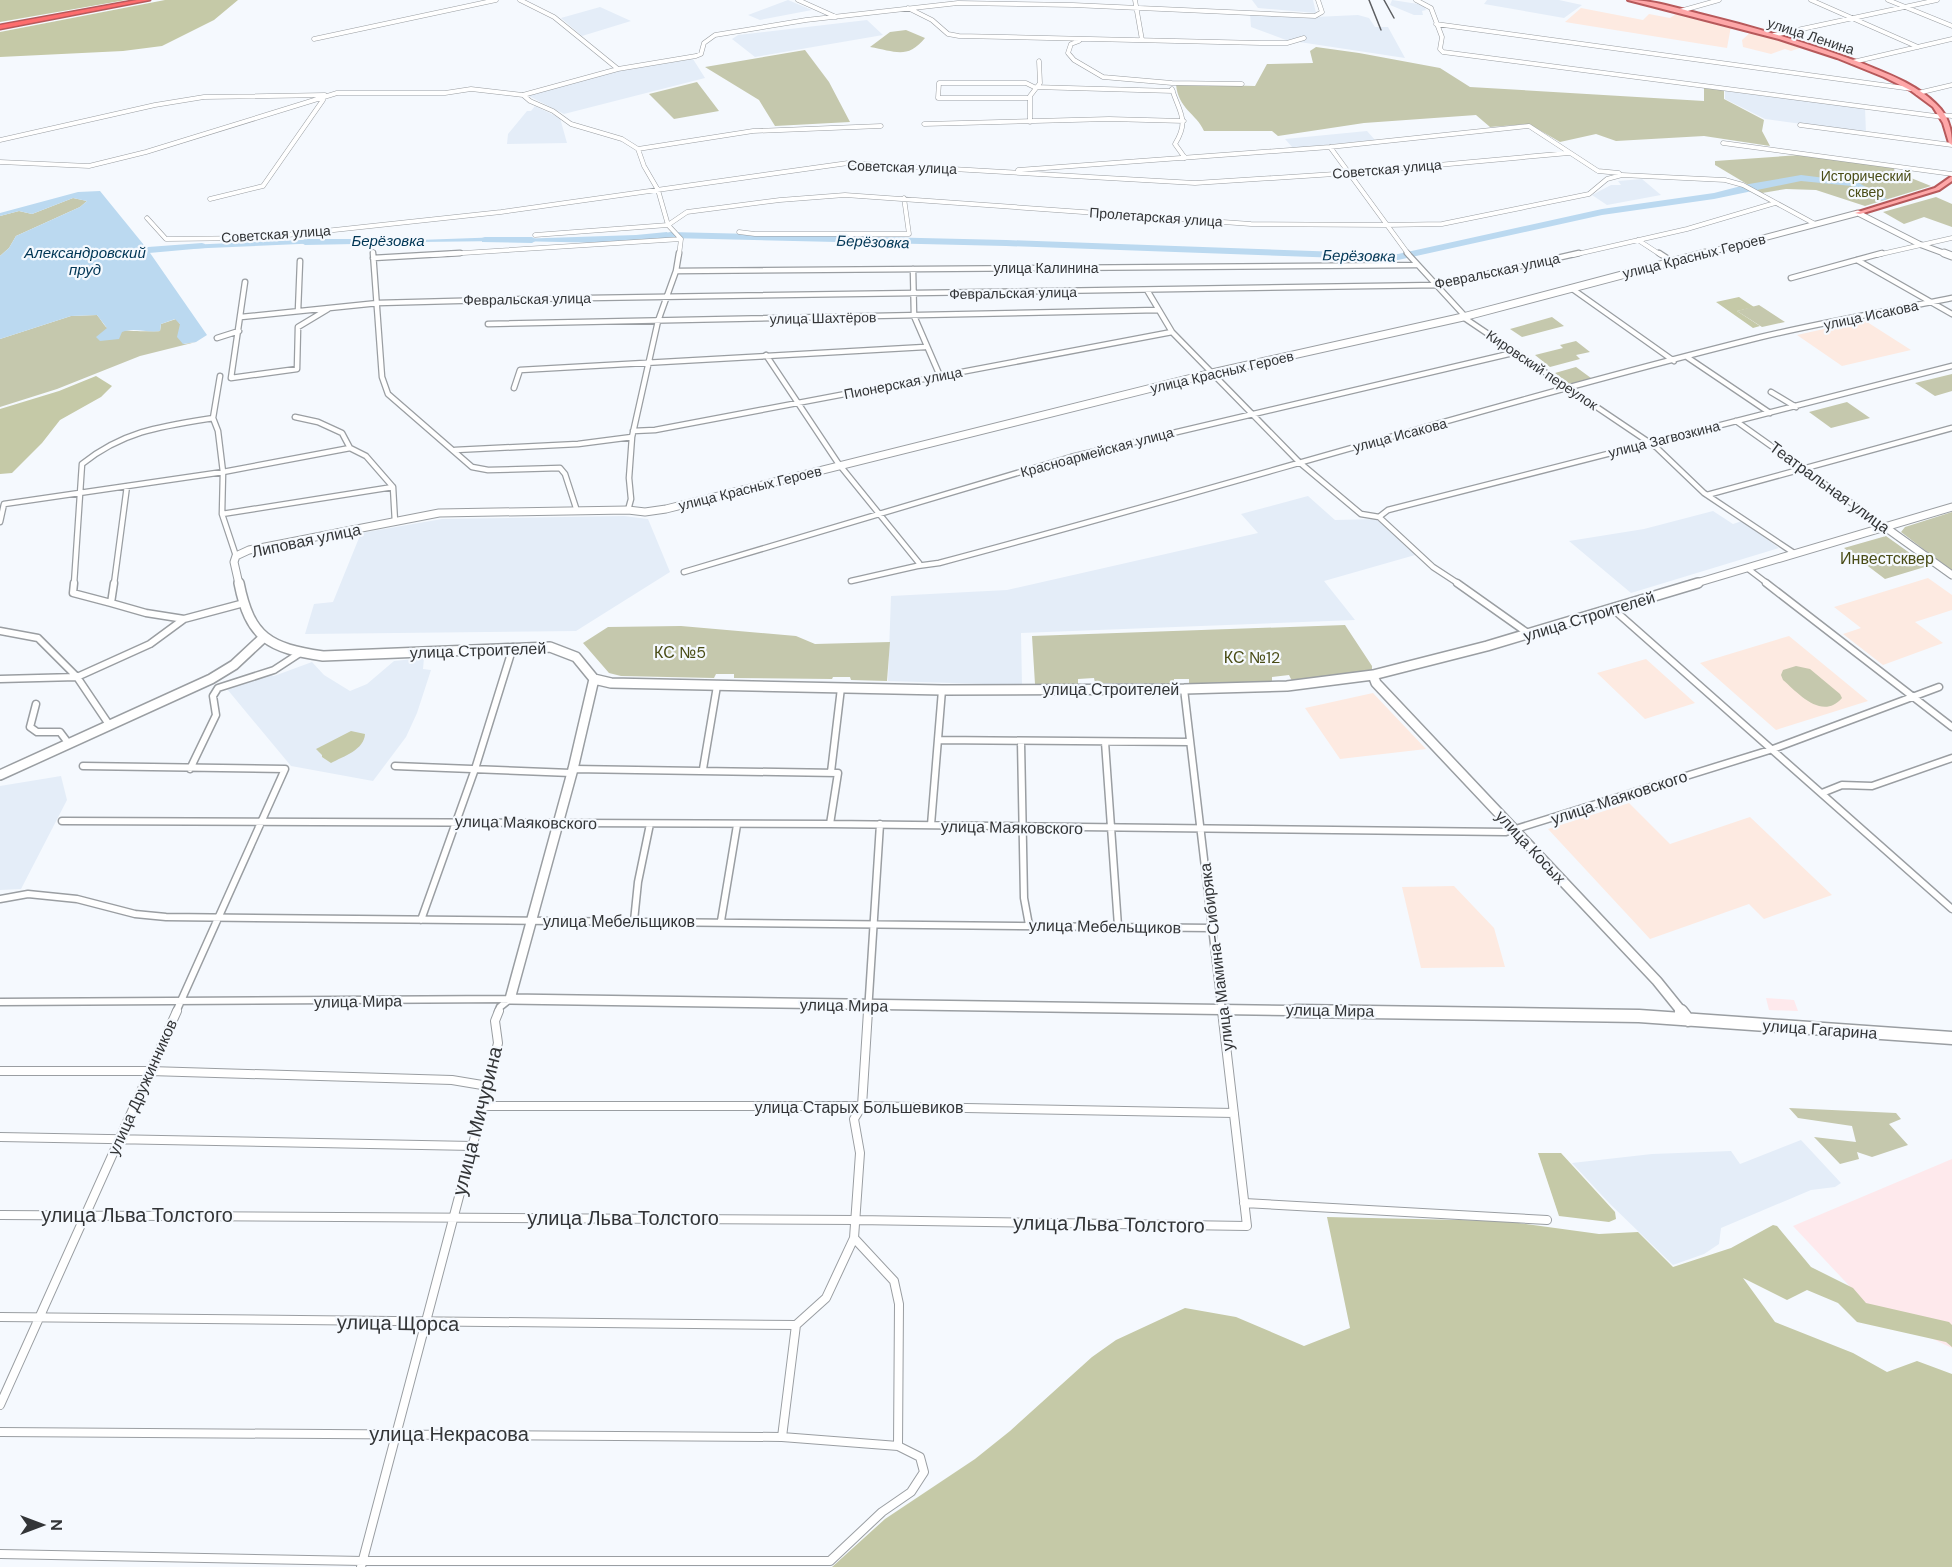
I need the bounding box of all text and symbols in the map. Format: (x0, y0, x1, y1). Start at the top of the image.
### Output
street label: улица Ленина (1765, 13, 1857, 59)
street label: Советская улица (1332, 155, 1443, 183)
street label: Советская улица (847, 156, 957, 178)
park label: Исторический сквер (1821, 167, 1911, 201)
street label: Пролетарская улица (1089, 203, 1224, 231)
street label: Советская улица (221, 221, 332, 247)
street label: улица Красных Героев (1621, 230, 1767, 282)
water label: Берёзовка (351, 231, 425, 251)
water label: Берёзовка (836, 231, 910, 253)
water label: Александровский пруд (23, 243, 146, 280)
water label: Берёзовка (1322, 245, 1396, 267)
street label: Февральская улица (1433, 249, 1562, 293)
street label: улица Калинина (993, 259, 1099, 277)
street label: Февральская улица (949, 283, 1077, 303)
street label: Февральская улица (463, 289, 591, 309)
street label: улица Исакова (1822, 296, 1920, 334)
street label: улица Шахтёров (769, 308, 877, 328)
street label: Кировский переулок (1483, 326, 1602, 415)
street label: улица Красных Героев (1149, 347, 1295, 397)
street label: Пионерская улица (842, 363, 964, 403)
street label: улица Исакова (1351, 414, 1449, 456)
street label: улица Загвозкина (1606, 416, 1722, 462)
street label: Красноармейская улица (1018, 423, 1176, 481)
street label: Театральная улица (1765, 437, 1894, 538)
street label: улица Красных Героев (677, 462, 823, 514)
street label: Липовая улица (250, 519, 363, 562)
park label: Инвестсквер (1840, 548, 1934, 569)
street label: улица Строителей (1521, 586, 1658, 646)
street label: улица Строителей (409, 638, 547, 663)
park label: КС №5 (654, 642, 706, 663)
park label: КС №12 (1224, 647, 1280, 668)
street label: улица Строителей (1043, 679, 1179, 700)
street label: улица Маяковского (1548, 765, 1690, 829)
street label: улица Косых (1491, 806, 1570, 889)
street label: улица Маяковского (455, 811, 597, 834)
street label: улица Маяковского (941, 816, 1083, 839)
street label: улица Мамина-Сибиряка (1195, 862, 1238, 1052)
street label: улица Мебельщиков (543, 911, 695, 932)
street label: улица Мебельщиков (1029, 915, 1181, 938)
street label: улица Мира (314, 990, 402, 1013)
street label: улица Мира (800, 994, 888, 1017)
street label: улица Мира (1286, 999, 1374, 1022)
street label: улица Гагарина (1762, 1015, 1878, 1044)
street label: улица Дружинников (103, 1016, 182, 1159)
street label: улица Мичурина (446, 1043, 508, 1198)
street label: улица Старых Большевиков (755, 1097, 963, 1118)
street label: улица Льва Толстого (41, 1202, 233, 1228)
street label: улица Льва Толстого (527, 1205, 719, 1231)
street label: улица Льва Толстого (1013, 1209, 1205, 1239)
street label: улица Щорса (337, 1309, 460, 1337)
street label: улица Некрасова (369, 1421, 530, 1447)
north arrow (12, 1495, 72, 1555)
text: N (46, 1519, 67, 1531)

